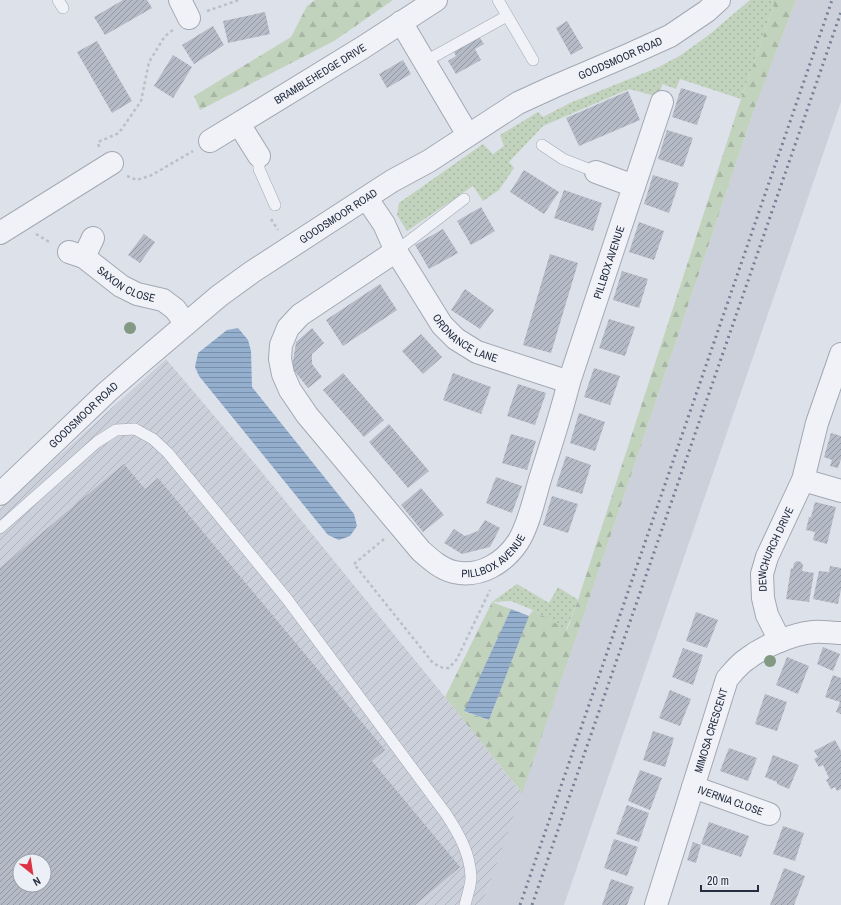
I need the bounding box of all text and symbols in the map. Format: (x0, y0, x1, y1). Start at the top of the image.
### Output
street label: GOODSMOOR ROAD (576, 33, 664, 82)
street label: BRAMBLEHEDGE DRIVE (271, 40, 369, 107)
street label: GOODSMOOR ROAD (297, 185, 380, 246)
street label: PILLBOX AVENUE (590, 224, 627, 301)
street label: SAXON CLOSE (94, 263, 157, 305)
street label: ORDNANCE LANE (430, 311, 500, 365)
street label: GOODSMOOR ROAD (46, 379, 121, 451)
street label: DEWCHURCH DRIVE (755, 504, 797, 592)
street label: PILLBOX AVENUE (461, 531, 528, 580)
street label: MIMOSA CRESCENT (691, 686, 731, 775)
street label: IVERNIA CLOSE (696, 782, 765, 819)
north arrow (12, 853, 52, 893)
scale bar (701, 867, 758, 893)
text: 20 m (707, 873, 729, 889)
text: N (31, 874, 43, 889)

